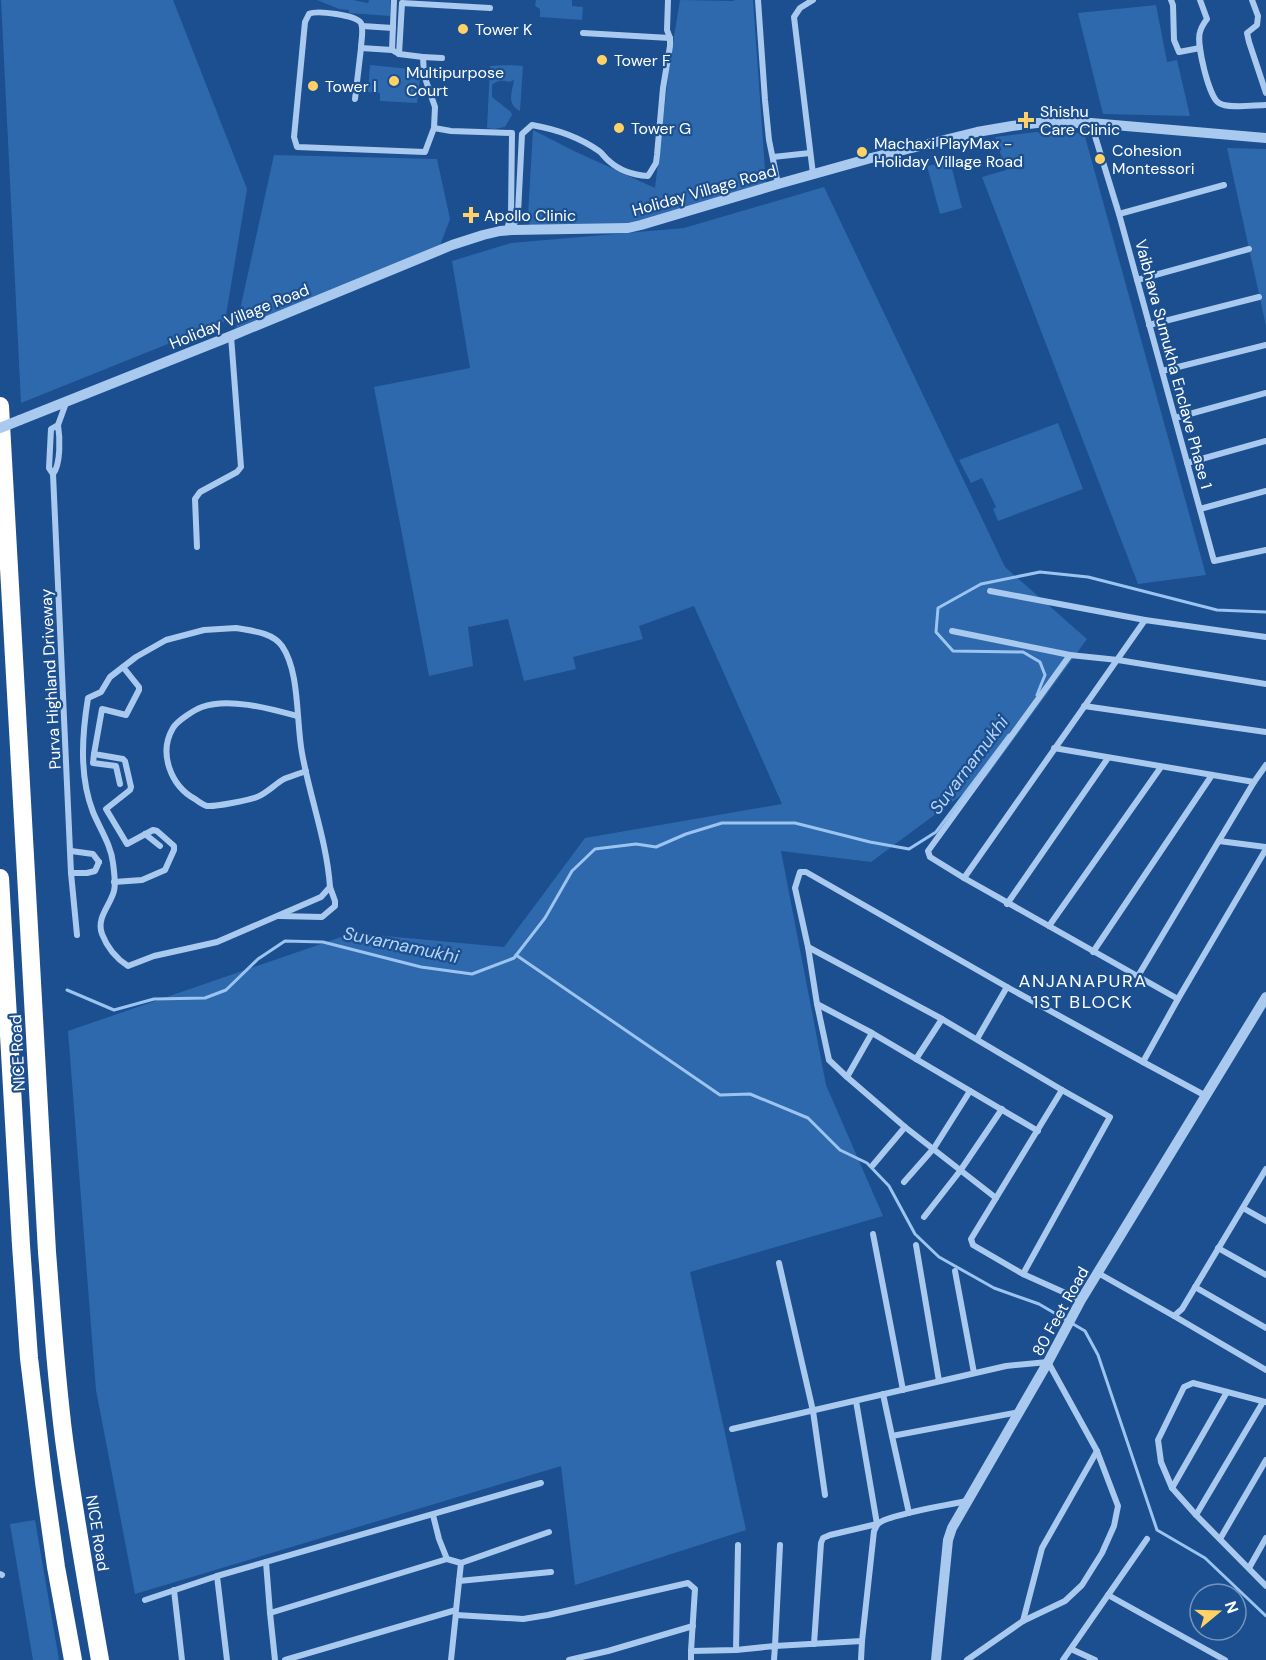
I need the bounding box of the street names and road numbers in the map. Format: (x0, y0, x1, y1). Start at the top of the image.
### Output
street label: Holiday Village Road (630, 160, 779, 221)
street label: Vaibhava Sumukha Enclave Phase 1 (1130, 237, 1217, 491)
street label: Holiday Village Road (166, 279, 312, 354)
street label: Purva Highland Driveway (35, 588, 66, 770)
street label: NICE Road (5, 1014, 30, 1092)
street label: 80 Feet Road (1027, 1263, 1094, 1360)
street label: NICE Road (81, 1493, 114, 1573)

